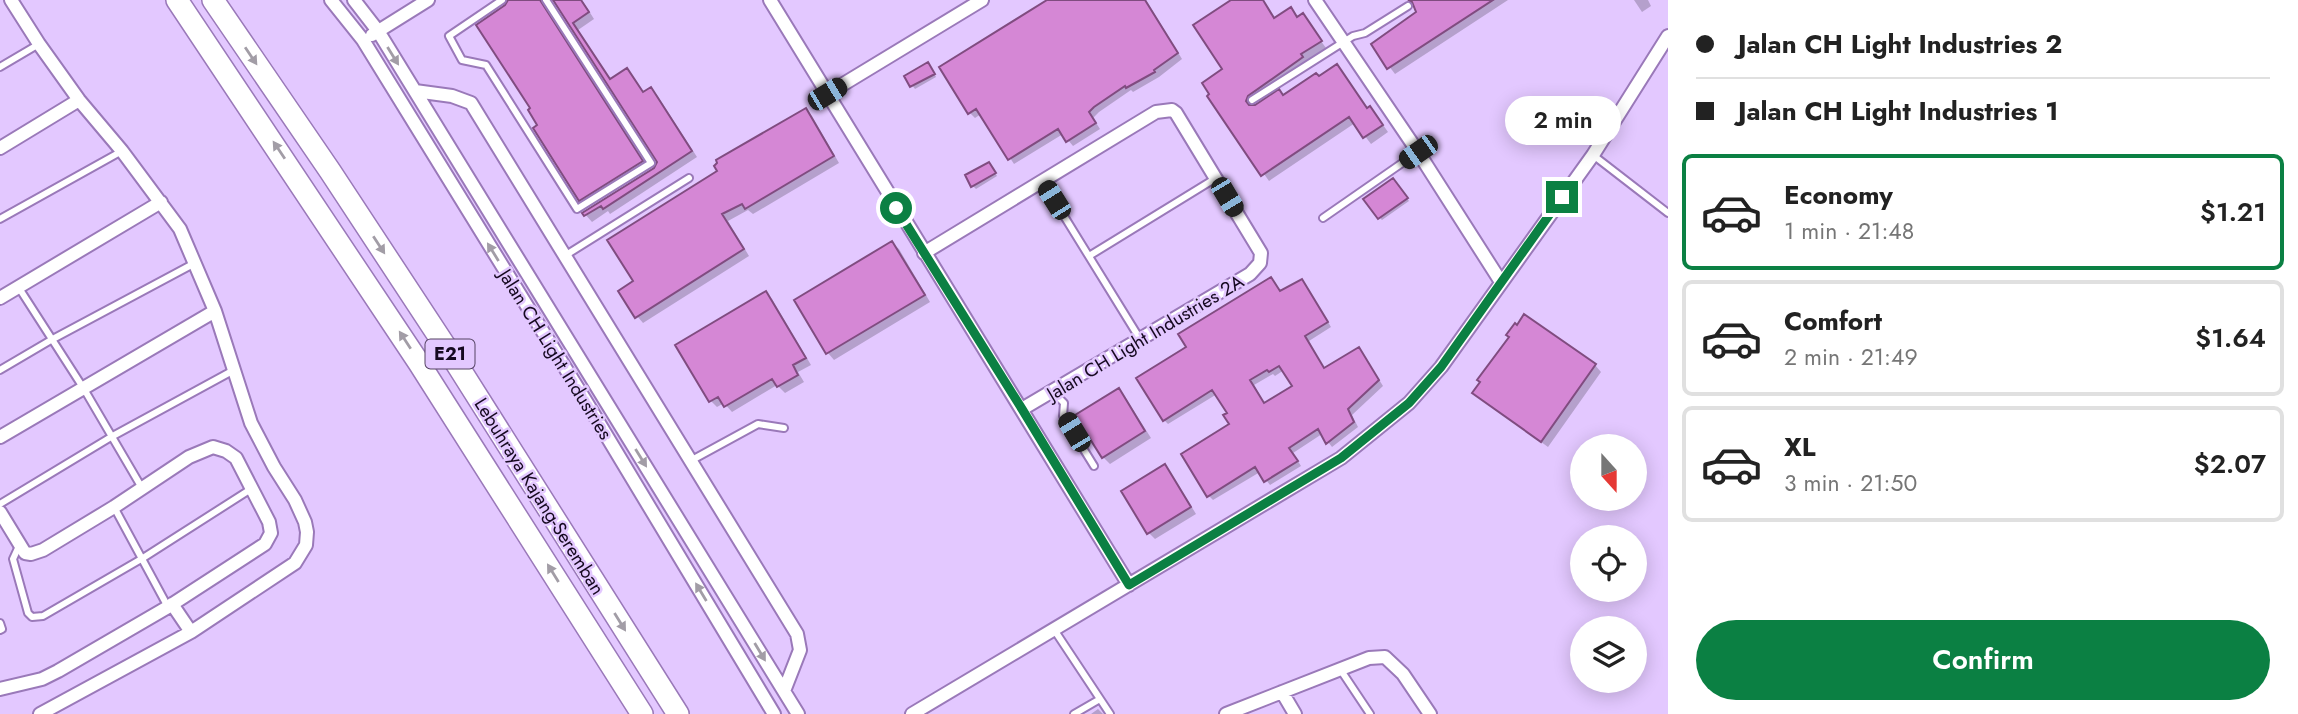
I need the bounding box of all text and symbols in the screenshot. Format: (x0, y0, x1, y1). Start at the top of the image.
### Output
text: Jalan CH Light Industries 2 (1738, 25, 2062, 63)
one-way arrow (245, 46, 258, 66)
one-way arrow (387, 46, 400, 65)
car (804, 74, 851, 114)
text: Jalan CH Light Industries 1 (1738, 92, 2059, 130)
callout: 2 min (1504, 96, 1620, 144)
text: 2 min (1533, 103, 1593, 137)
car (1395, 131, 1442, 173)
one-way arrow (272, 141, 286, 159)
car (1208, 174, 1247, 220)
text: Economy (1784, 176, 1893, 214)
car (1034, 177, 1075, 223)
route end (1546, 181, 1578, 213)
icon: car (1700, 181, 1763, 244)
route start (880, 192, 912, 224)
text: $1.21 (2200, 193, 2266, 231)
text: 1 min · 21:48 (1784, 214, 1914, 248)
one-way arrow (372, 235, 385, 255)
one-way arrow (487, 242, 500, 261)
street label: Jalan CH Light Industries (491, 261, 619, 445)
street label: Jalan CH Light Industries 2A (1039, 268, 1249, 409)
text: Comfort (1784, 302, 1882, 340)
icon: car (1700, 307, 1763, 370)
text: $1.64 (2195, 319, 2266, 357)
one-way arrow (398, 330, 411, 350)
road number: E21 (426, 340, 475, 368)
text: 2 min · 21:49 (1784, 340, 1918, 374)
street label: Lebuhraya Kajang-Seremban (468, 393, 611, 600)
car (1055, 409, 1094, 455)
text: XL (1784, 428, 1816, 466)
icon: car (1700, 433, 1763, 496)
north arrow (1570, 434, 1647, 511)
map controls (1570, 434, 1647, 693)
text: $2.07 (2194, 445, 2266, 483)
one-way arrow (635, 448, 648, 468)
text: 3 min · 21:50 (1784, 466, 1917, 500)
button: locate (1570, 525, 1647, 602)
one-way arrow (546, 564, 559, 583)
one-way arrow (695, 583, 707, 602)
one-way arrow (613, 613, 626, 632)
button: layers (1570, 616, 1647, 693)
button: Confirm (1696, 620, 2270, 700)
one-way arrow (754, 642, 767, 661)

